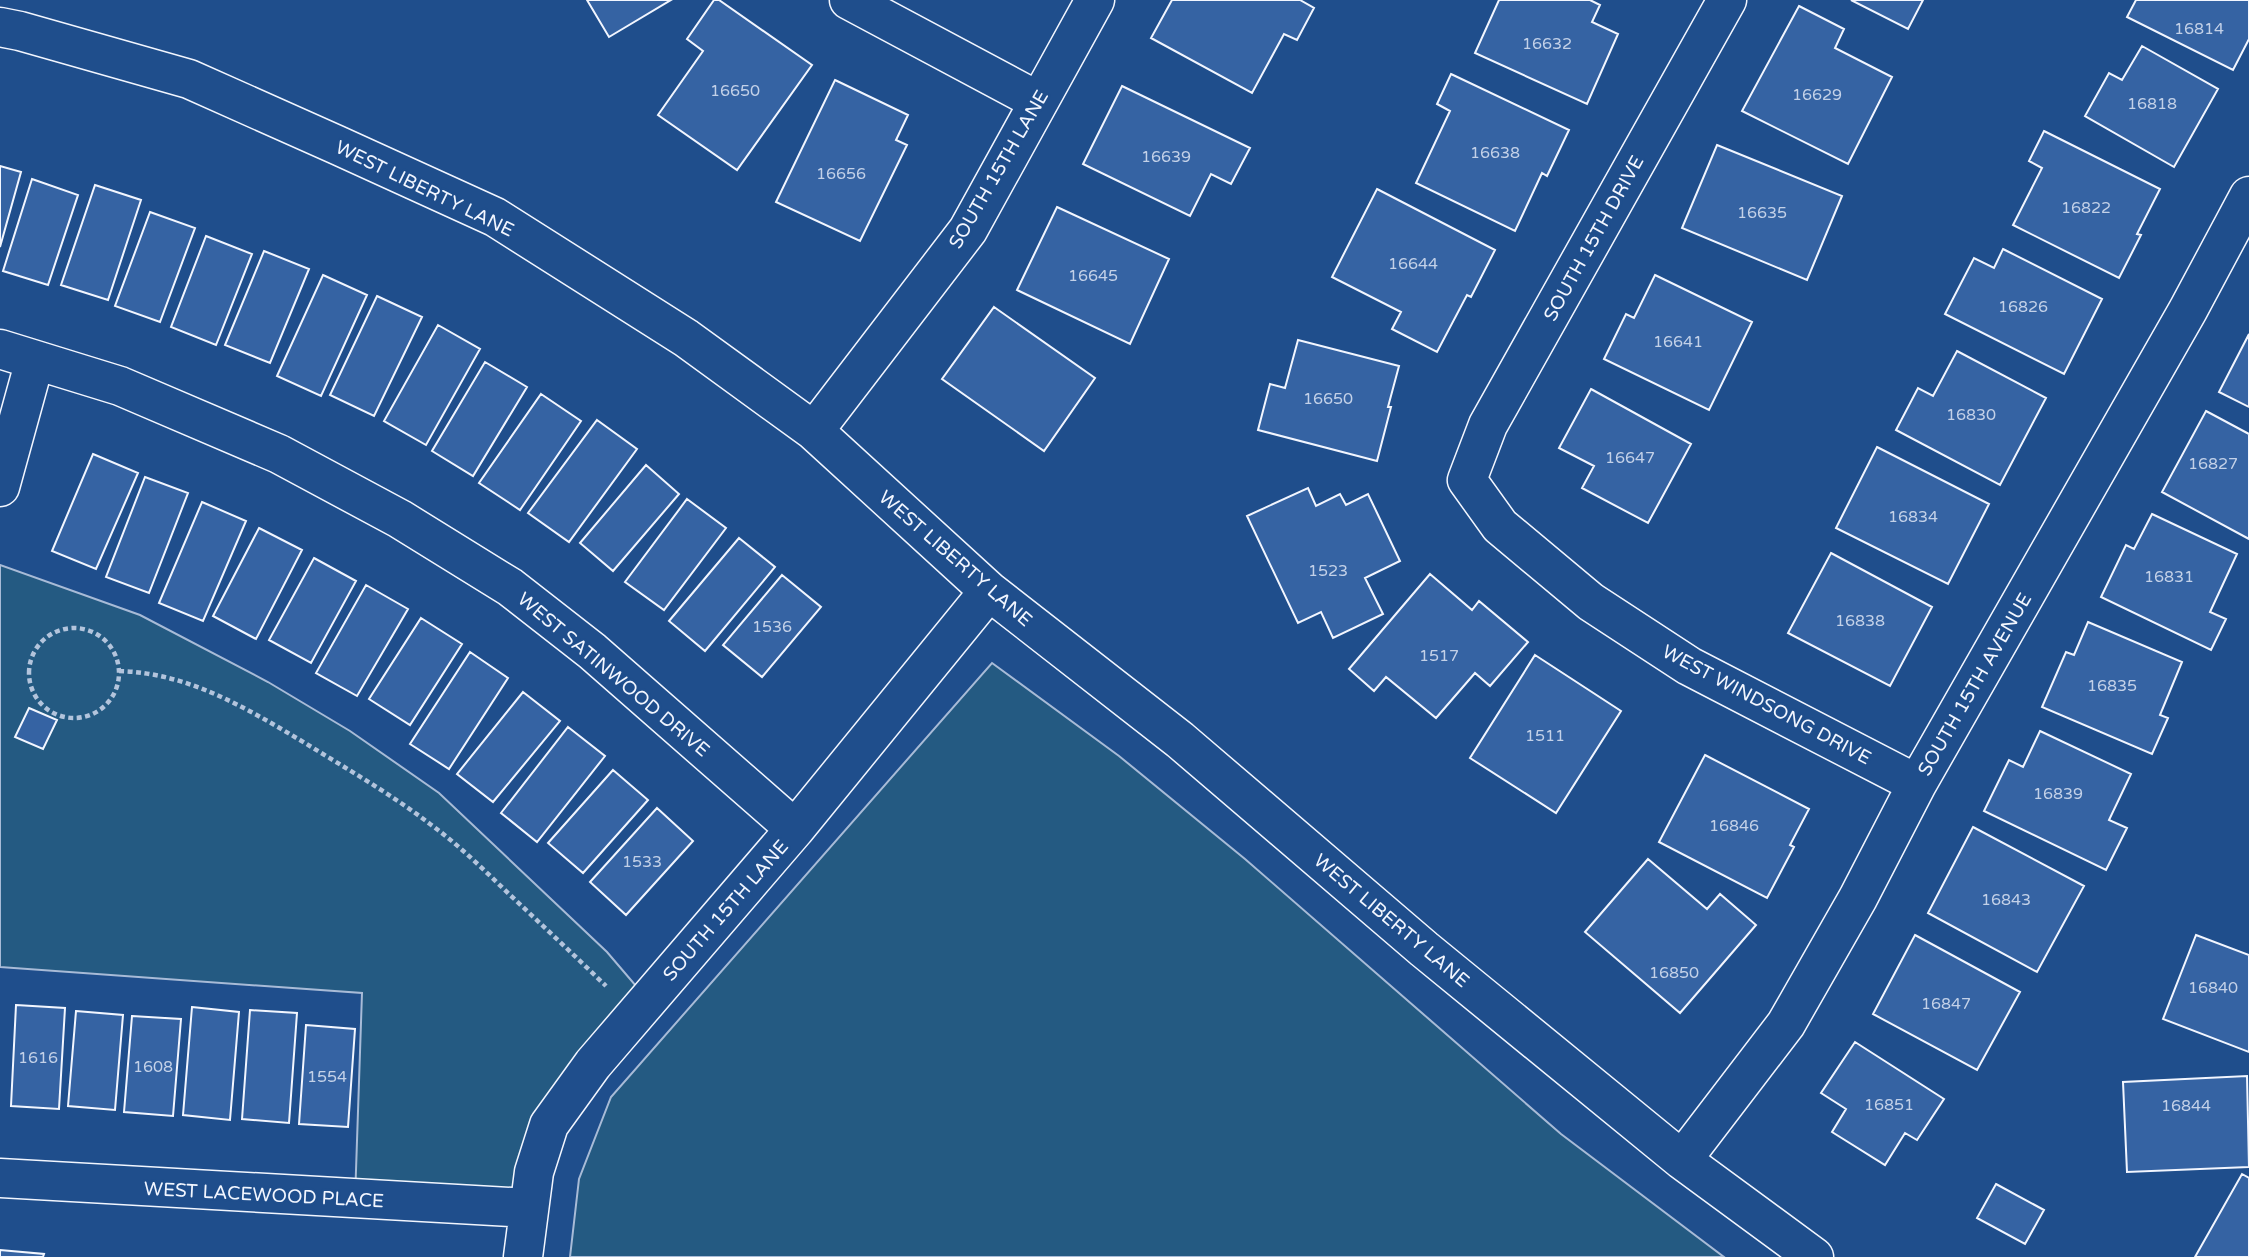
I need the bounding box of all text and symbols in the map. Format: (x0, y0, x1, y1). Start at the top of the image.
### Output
house number: 16814 (2174, 19, 2224, 39)
house number: 16632 (1522, 34, 1572, 54)
house number: 16650 (710, 81, 760, 101)
house number: 16629 (1792, 85, 1842, 105)
street label: SOUTH 15TH LANE (945, 86, 1053, 253)
house number: 16818 (2127, 94, 2177, 114)
street label: WEST LIBERTY LANE (332, 136, 517, 242)
house number: 16638 (1470, 143, 1520, 163)
house number: 16639 (1141, 147, 1191, 167)
street label: SOUTH 15TH DRIVE (1539, 152, 1648, 325)
house number: 16656 (816, 164, 866, 184)
house number: 16822 (2061, 198, 2111, 218)
house number: 16635 (1737, 203, 1787, 223)
house number: 16644 (1388, 254, 1438, 274)
house number: 16645 (1068, 266, 1118, 286)
house number: 16826 (1998, 297, 2048, 317)
house number: 16641 (1653, 332, 1703, 352)
house number: 16650 (1303, 389, 1353, 409)
house number: 16830 (1946, 405, 1996, 425)
house number: 16647 (1605, 448, 1655, 468)
house number: 16827 (2188, 454, 2238, 474)
street label: WEST LIBERTY LANE (874, 486, 1036, 631)
house number: 16834 (1888, 507, 1938, 527)
house number: 1523 (1308, 561, 1348, 581)
house number: 16831 (2144, 567, 2194, 587)
street label: WEST SATINWOOD DRIVE (513, 588, 714, 761)
street label: SOUTH 15TH AVENUE (1913, 589, 2036, 780)
house number: 16838 (1835, 611, 1885, 631)
house number: 1536 (752, 617, 792, 637)
street label: WEST WINDSONG DRIVE (1658, 640, 1875, 769)
house number: 1517 (1419, 646, 1459, 666)
house number: 16835 (2087, 676, 2137, 696)
house number: 1511 (1525, 726, 1565, 746)
house number: 16839 (2033, 784, 2083, 804)
house number: 16846 (1709, 816, 1759, 836)
street label: SOUTH 15TH LANE (659, 836, 793, 986)
street label: WEST LIBERTY LANE (1309, 849, 1473, 992)
house number: 1533 (622, 852, 662, 872)
house number: 16843 (1981, 890, 2031, 910)
house number: 16850 (1649, 963, 1699, 983)
house number: 16840 (2188, 978, 2238, 998)
house number: 16847 (1921, 994, 1971, 1014)
house number: 1616 (18, 1048, 58, 1068)
house number: 1608 (133, 1057, 173, 1077)
house number: 1554 (307, 1067, 347, 1087)
house number: 16851 (1864, 1095, 1914, 1115)
house number: 16844 (2161, 1096, 2211, 1116)
street label: WEST LACEWOOD PLACE (143, 1178, 385, 1212)

